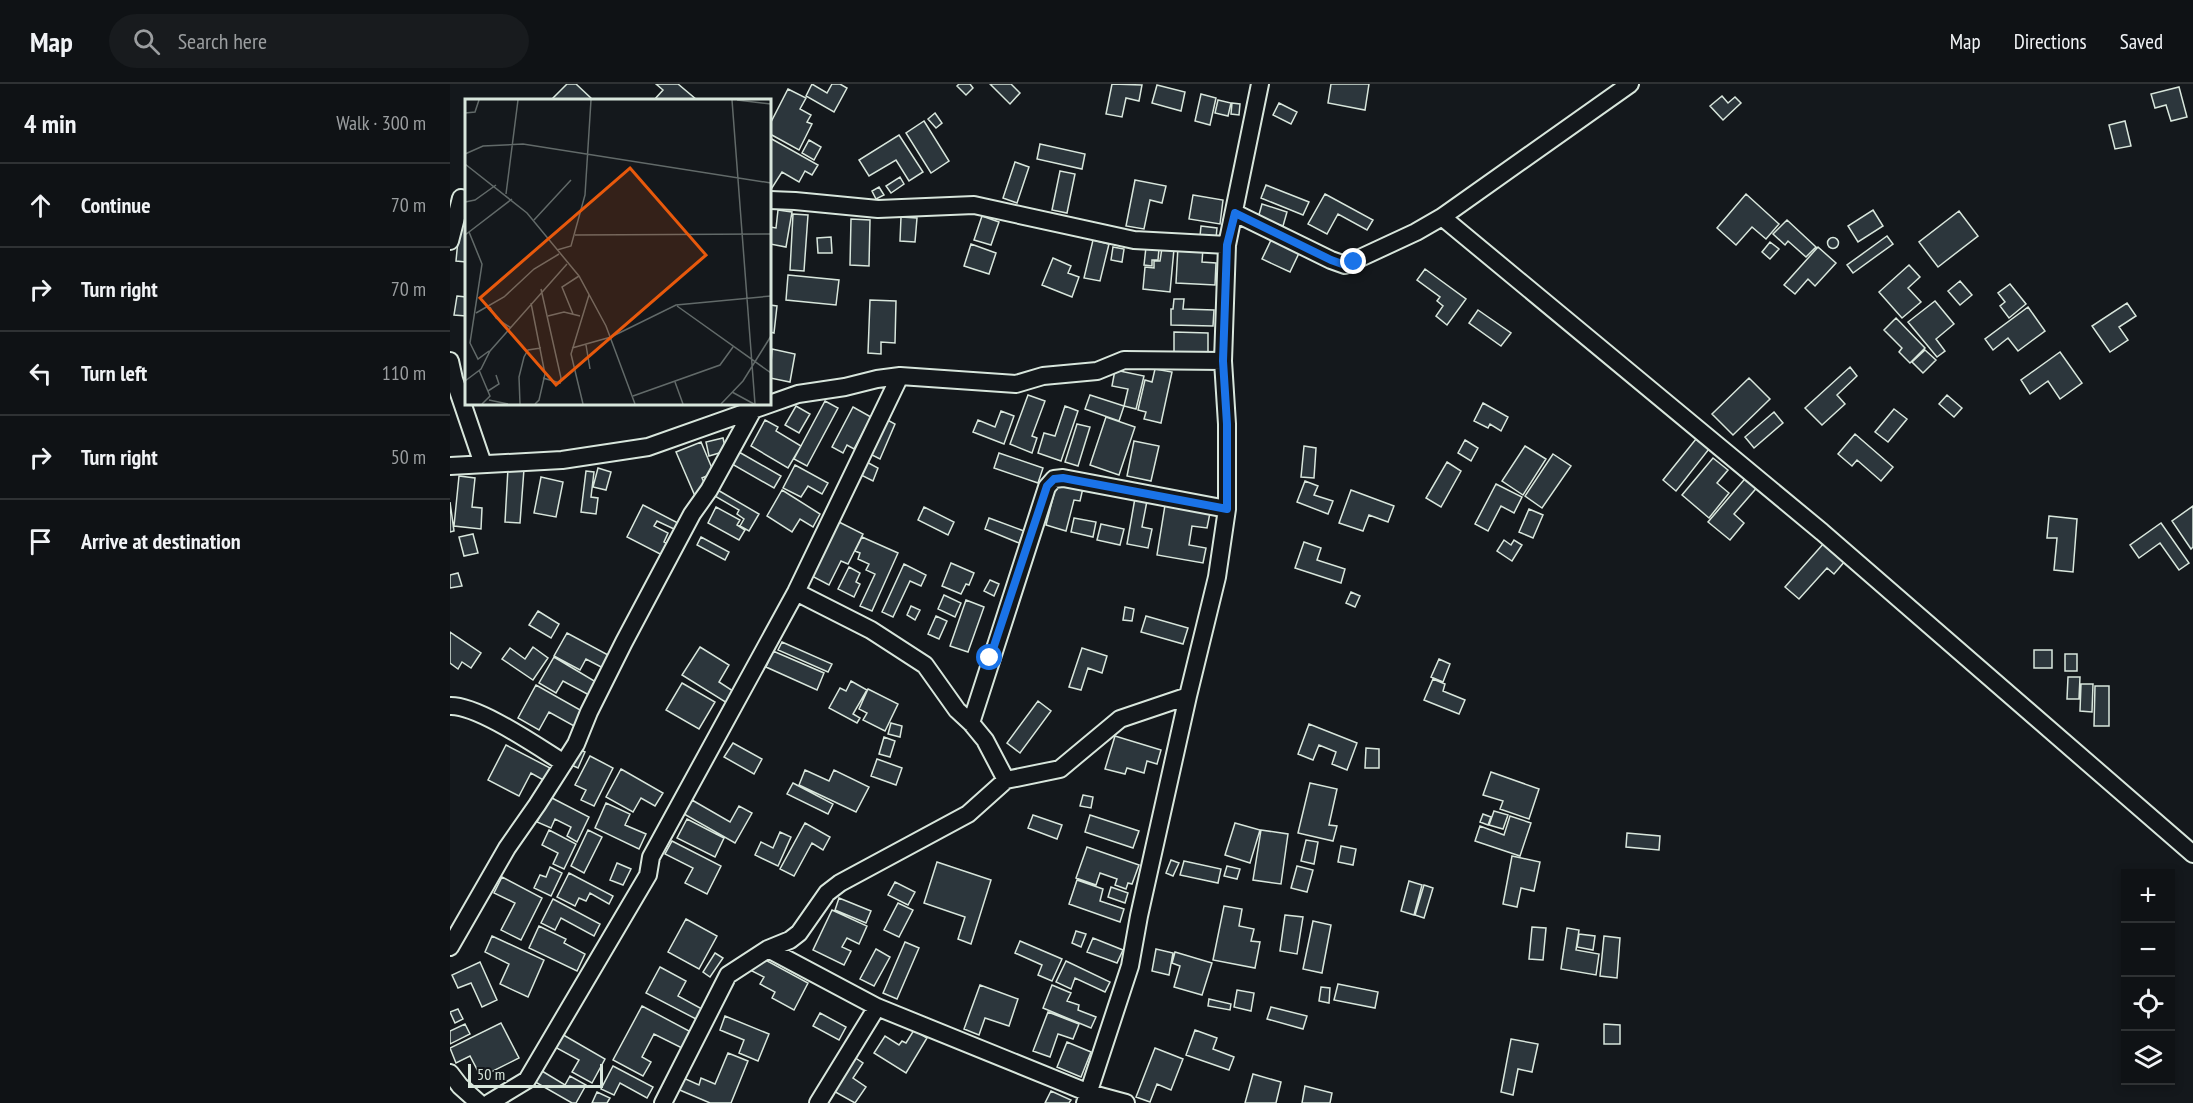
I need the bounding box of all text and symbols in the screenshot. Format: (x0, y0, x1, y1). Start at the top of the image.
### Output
search box (109, 14, 529, 68)
text: Map (30, 23, 73, 60)
icon: search (130, 25, 163, 58)
text: Search here (178, 27, 267, 55)
text: Map (1950, 28, 1981, 55)
text: Directions (2014, 28, 2087, 55)
text: Saved (2120, 28, 2163, 55)
inset map (465, 99, 771, 405)
text: 4 min (24, 107, 77, 140)
text: Walk · 300 m (336, 110, 426, 136)
icon: ahead (24, 189, 57, 222)
text: Continue (81, 191, 151, 219)
text: 70 m (391, 192, 426, 218)
route end (1340, 248, 1366, 274)
icon: right (24, 273, 57, 306)
text: Turn right (81, 275, 158, 303)
text: 70 m (391, 276, 426, 302)
icon: left (24, 357, 57, 390)
text: Turn left (81, 359, 147, 387)
text: 110 m (382, 360, 426, 386)
icon: right (24, 441, 57, 474)
text: Turn right (81, 443, 158, 471)
text: 50 m (391, 444, 426, 470)
icon: arrive (24, 525, 57, 558)
text: Arrive at destination (81, 527, 241, 555)
route start (976, 644, 1002, 670)
map controls (2121, 869, 2175, 1085)
button: + (2121, 869, 2175, 923)
button: − (2121, 923, 2175, 977)
button: locate (2121, 977, 2175, 1031)
button: layers (2121, 1031, 2175, 1085)
scale bar (468, 1061, 603, 1088)
text: 50 m (477, 1064, 505, 1084)

